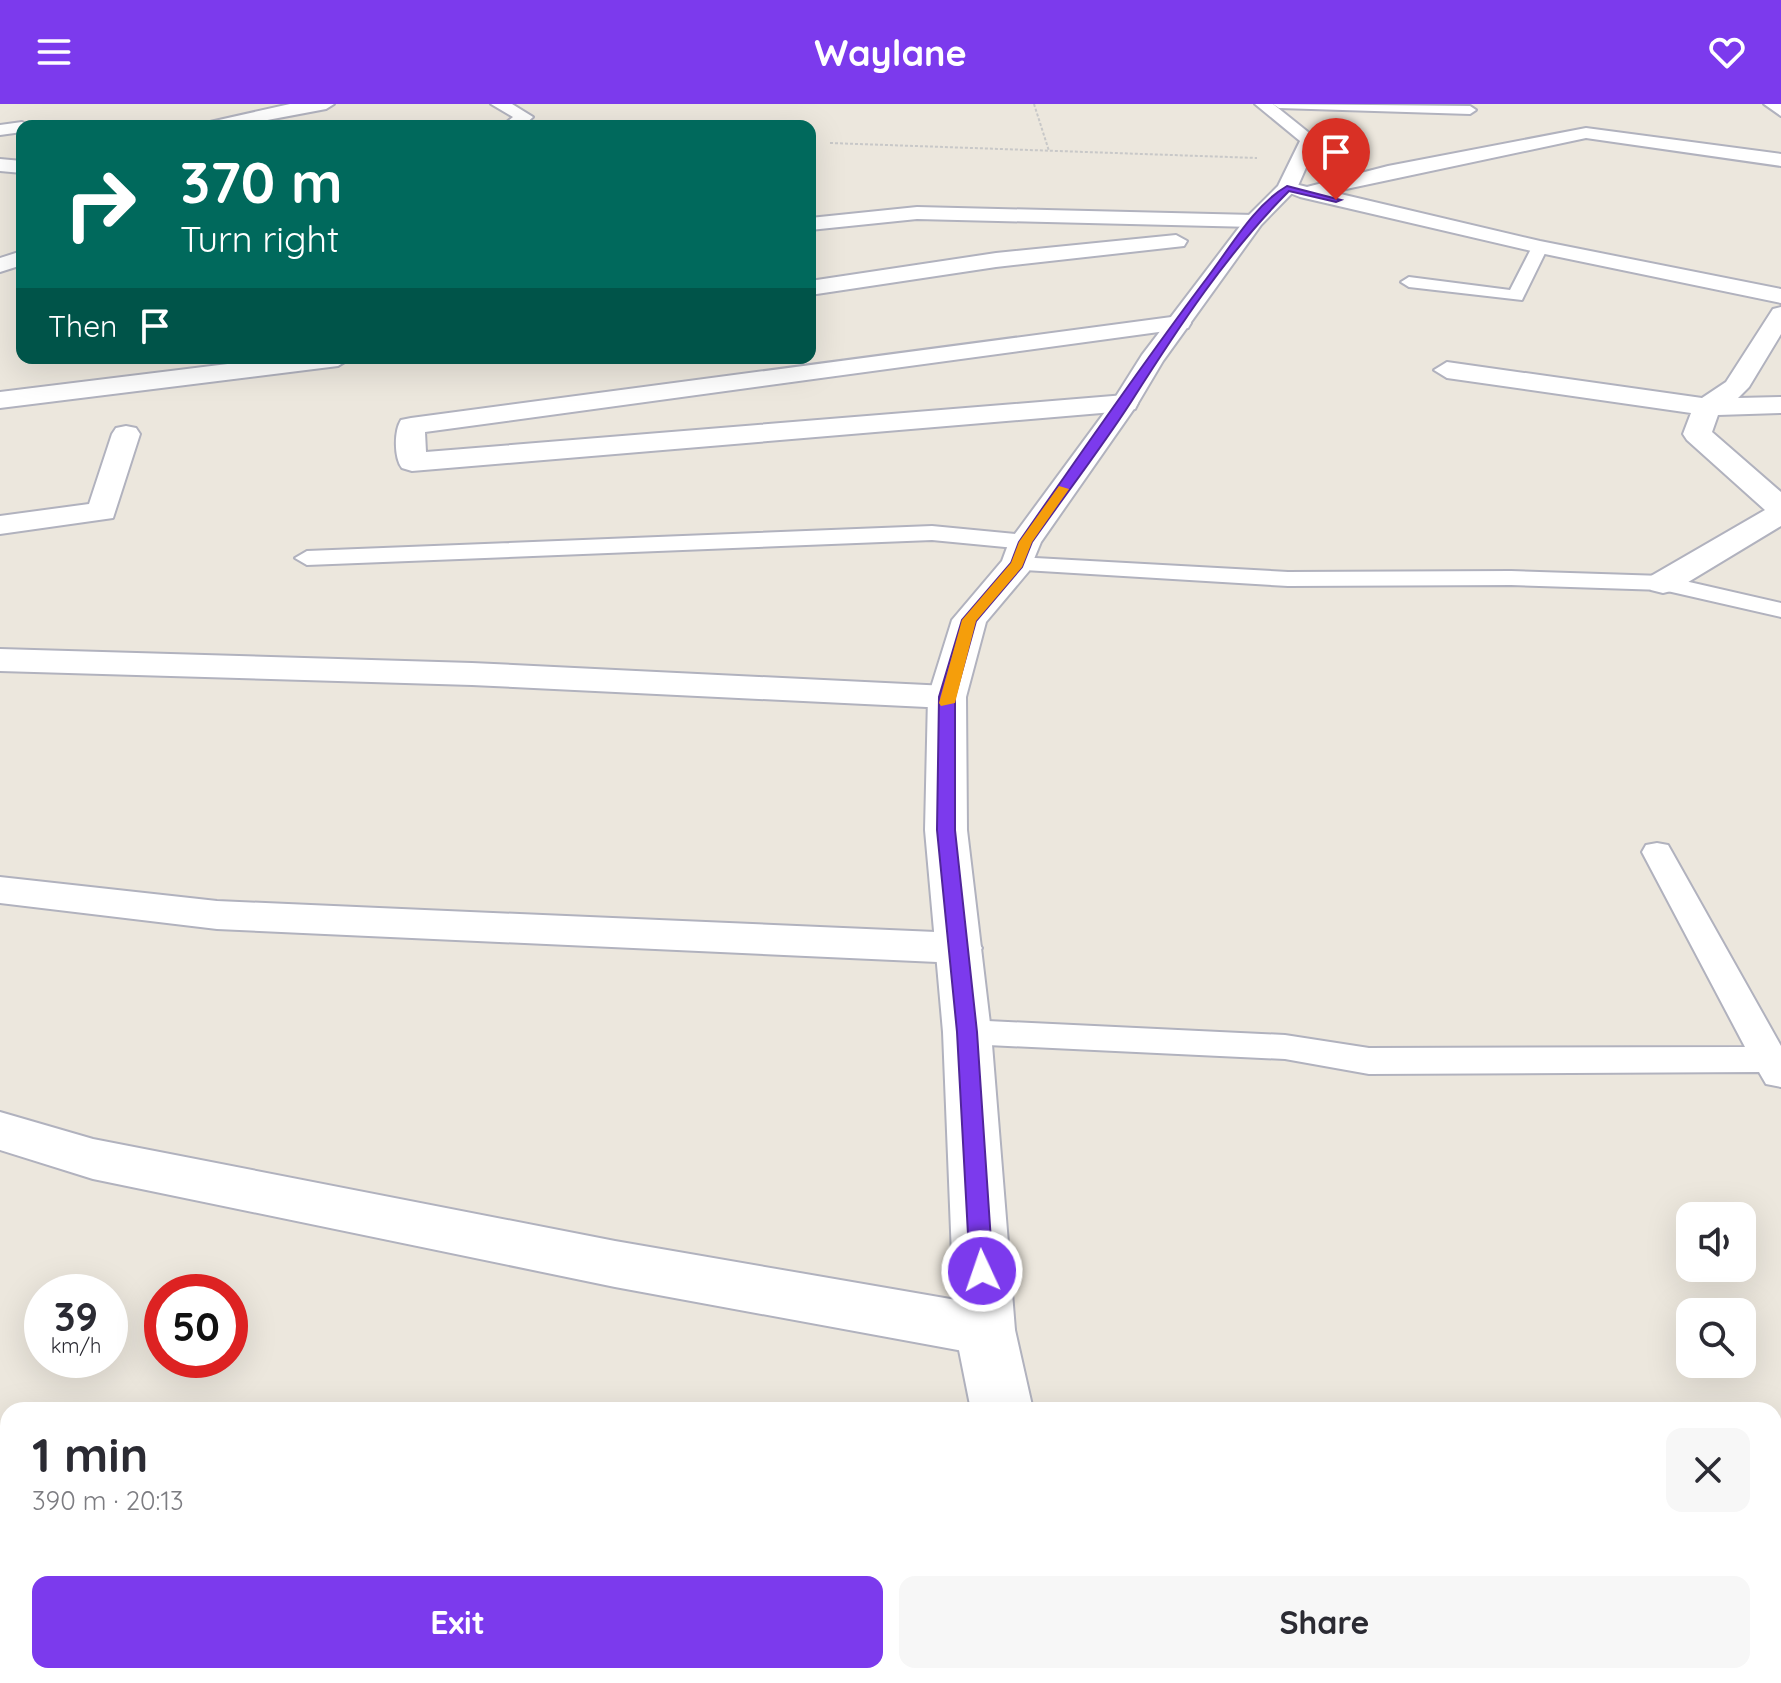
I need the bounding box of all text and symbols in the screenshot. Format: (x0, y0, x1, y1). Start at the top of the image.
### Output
icon: menu (32, 30, 76, 74)
text: Waylane (814, 30, 967, 75)
icon: heart (1705, 30, 1749, 74)
pin (1302, 118, 1370, 200)
icon: arrive (1314, 130, 1358, 174)
text: 370 m (180, 147, 343, 217)
icon: right (48, 152, 152, 256)
text: Turn right (180, 216, 339, 261)
icon: arrive (133, 304, 177, 348)
text: Then (48, 307, 117, 345)
map controls (1676, 1202, 1756, 1378)
button: sound (1676, 1202, 1756, 1282)
position arrow (940, 1229, 1024, 1313)
speed limit sign: 50 (144, 1274, 248, 1378)
text: 39 (54, 1291, 98, 1341)
button: search (1676, 1298, 1756, 1378)
text: km/h (51, 1333, 101, 1358)
text: 1 min (32, 1424, 148, 1484)
button: close (1666, 1428, 1750, 1512)
text: 390 m · 20:13 (32, 1484, 184, 1517)
button: Exit (32, 1576, 883, 1668)
button: Share (899, 1576, 1750, 1668)

